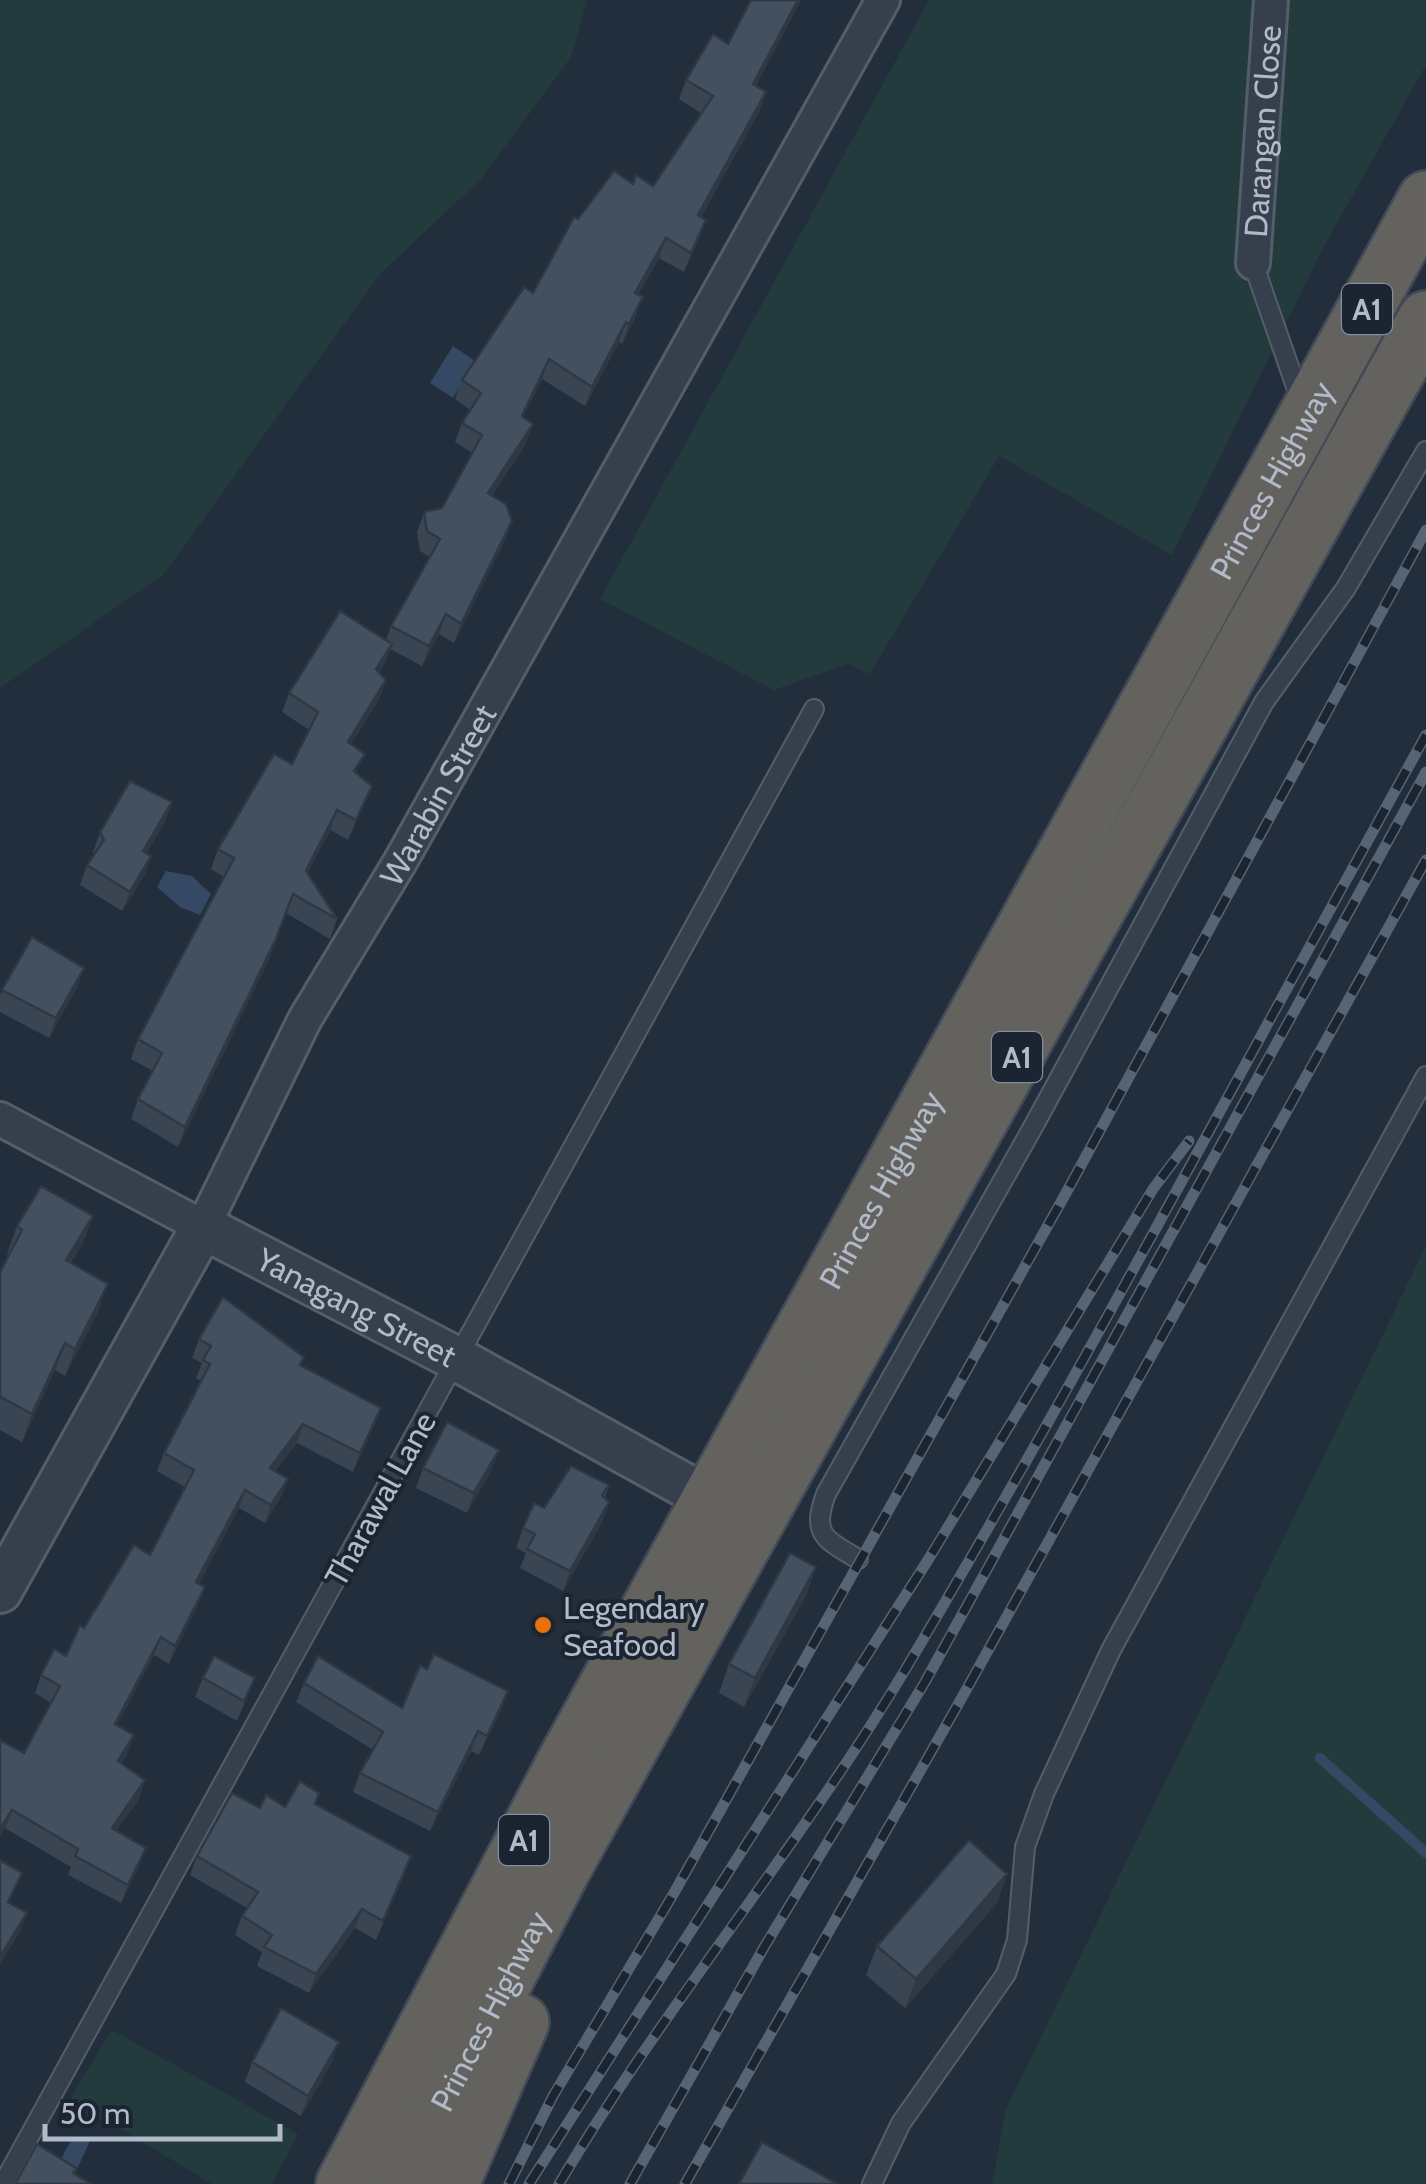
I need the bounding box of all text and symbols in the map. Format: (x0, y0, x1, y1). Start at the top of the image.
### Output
street label: Darangan Close (1235, 24, 1289, 239)
road number: A1 (1342, 284, 1392, 334)
street label: Princes Highway (1201, 374, 1341, 586)
street label: Warabin Street (371, 697, 504, 893)
road number: A1 (992, 1032, 1042, 1082)
street label: Princes Highway (810, 1084, 951, 1295)
street label: Yanagang Street (250, 1239, 463, 1375)
street label: Tharawal Lane (316, 1405, 444, 1593)
place label: Legendary Seafood (563, 1588, 705, 1664)
marker: Legendary Seafood (532, 1614, 554, 1636)
road number: A1 (499, 1815, 549, 1865)
street label: Princes Highway (422, 1904, 557, 2117)
scale bar (45, 2079, 280, 2141)
text: 50 m (60, 2095, 130, 2132)

